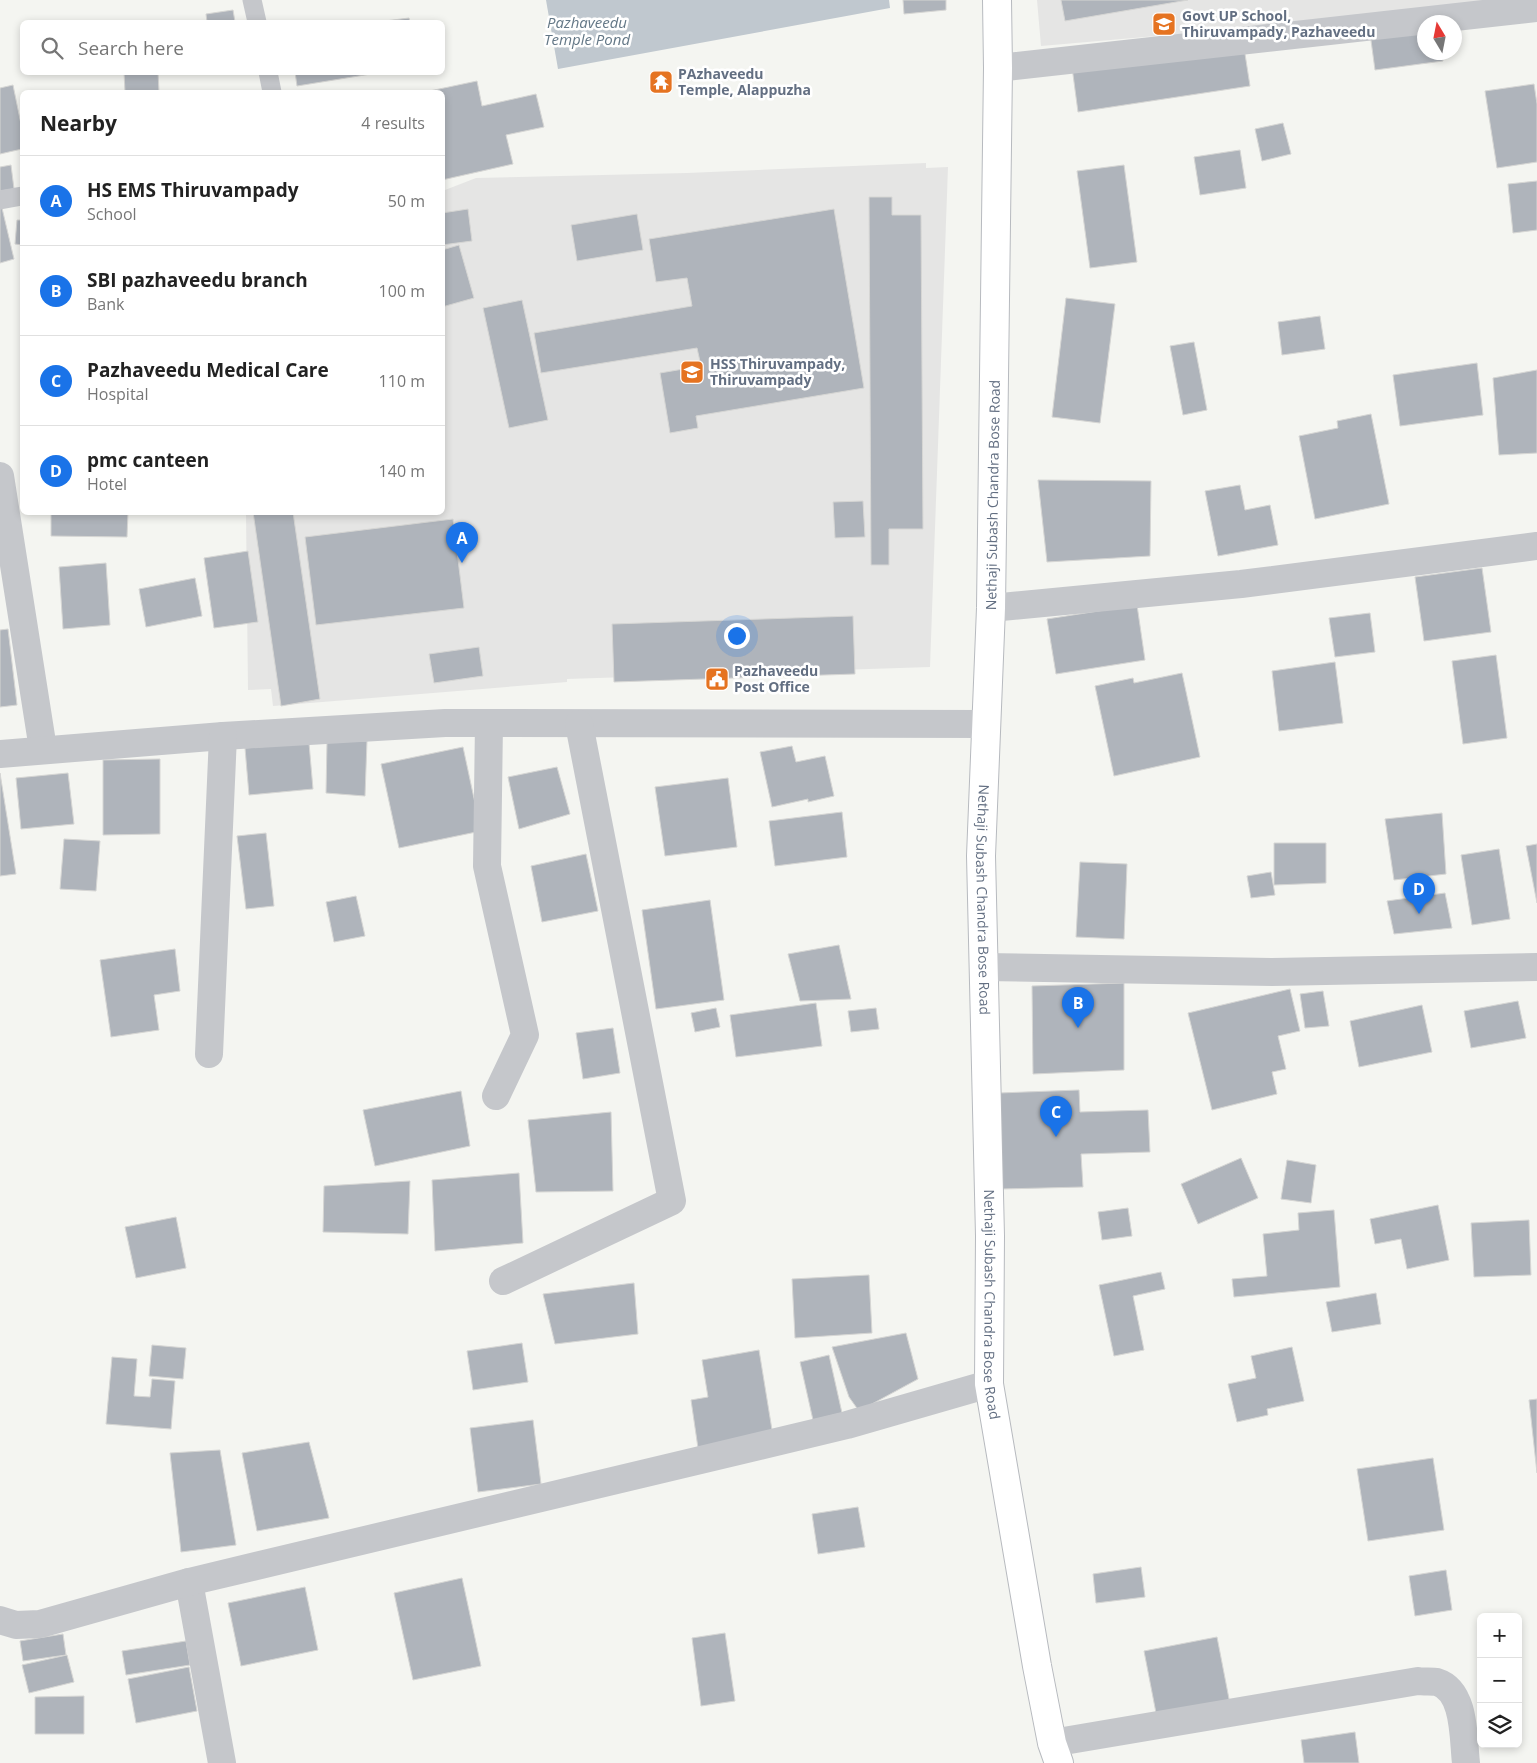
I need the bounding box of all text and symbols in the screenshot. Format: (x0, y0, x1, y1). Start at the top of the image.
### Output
place label: Govt UP School, Thiruvampady, Pazhaveedu (1182, 6, 1375, 41)
school or university icon: Govt UP School, Thiruvampady, Pazhaveedu (1151, 11, 1177, 37)
water label: Pazhaveedu Temple Pond (544, 12, 630, 49)
north arrow (1417, 15, 1462, 60)
search box (20, 20, 445, 75)
icon: search (38, 34, 66, 62)
text: Search here (78, 35, 184, 61)
place label: PAzhaveedu Temple, Alappuzha (678, 64, 811, 99)
temple icon: PAzhaveedu Temple, Alappuzha (648, 69, 674, 95)
text: Nearby (40, 109, 117, 137)
text: 4 results (361, 112, 425, 134)
text: HS EMS Thiruvampady (87, 177, 299, 203)
text: A (50, 190, 62, 212)
text: 50 m (388, 190, 425, 212)
text: School (87, 203, 137, 225)
text: SBI pazhaveedu branch (87, 267, 308, 293)
text: B (51, 280, 61, 302)
text: 100 m (379, 280, 425, 302)
text: Bank (87, 293, 124, 315)
place label: HSS Thiruvampady, Thiruvampady (710, 354, 845, 389)
text: Pazhaveedu Medical Care (87, 357, 329, 383)
school or university icon: HSS Thiruvampady, Thiruvampady (679, 359, 705, 385)
text: C (51, 370, 61, 392)
text: 110 m (379, 370, 425, 392)
street label: Nethaji Subash Chandra Bose Road (981, 380, 1004, 610)
text: Hospital (87, 383, 149, 405)
text: pmc canteen (87, 447, 209, 473)
text: D (50, 460, 62, 482)
text: 140 m (379, 460, 425, 482)
text: Hotel (87, 473, 127, 495)
pin: A (446, 522, 478, 563)
your location (724, 623, 750, 649)
place label: Pazhaveedu Post Office (734, 661, 818, 696)
public building icon: Pazhaveedu Post Office (704, 666, 730, 692)
street label: Nethaji Subash Chandra Bose Road (972, 784, 995, 1015)
pin: D (1403, 873, 1435, 914)
pin: B (1062, 987, 1094, 1028)
pin: C (1040, 1096, 1072, 1137)
street label: Nethaji Subash Chandra Bose Road (980, 1189, 1005, 1421)
map controls (1477, 1613, 1522, 1748)
button: + (1477, 1613, 1522, 1658)
button: − (1477, 1658, 1522, 1703)
button: layers (1477, 1703, 1522, 1748)

